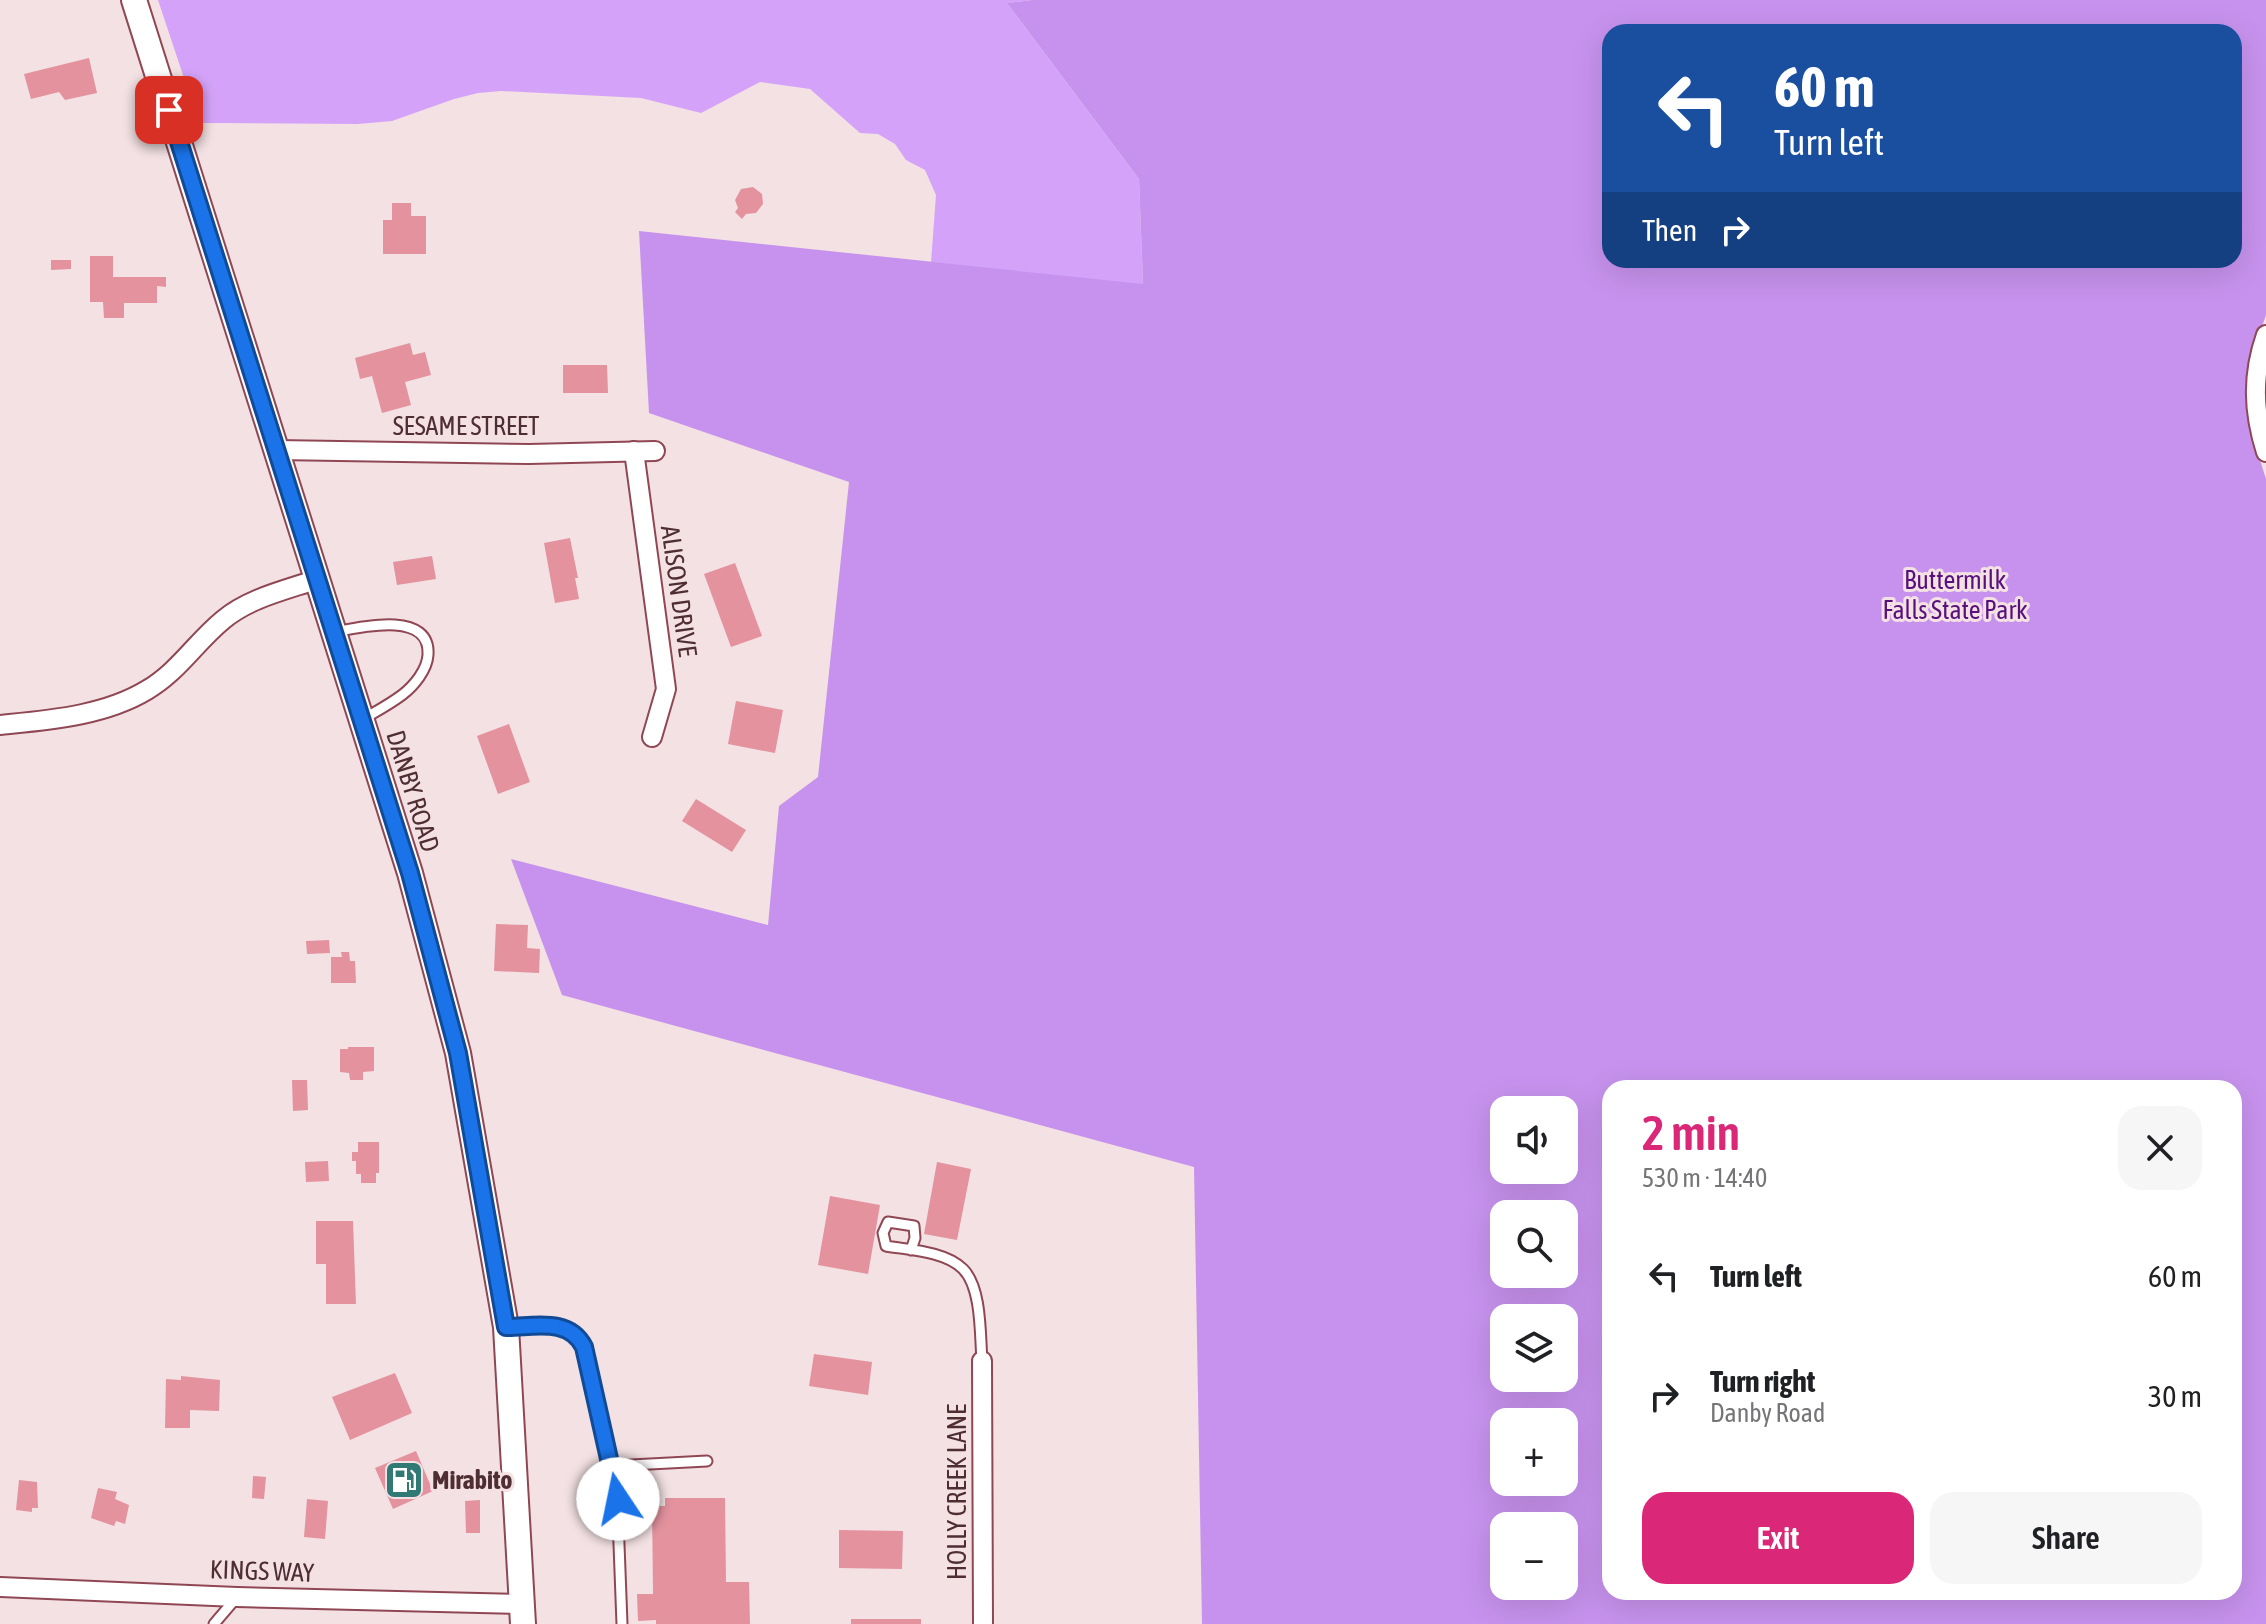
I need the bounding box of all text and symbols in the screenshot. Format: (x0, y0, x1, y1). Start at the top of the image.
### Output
text: 60 m (1774, 55, 1875, 119)
icon: left (1642, 56, 1746, 160)
pin (135, 76, 203, 144)
icon: arrive (147, 88, 191, 132)
text: Turn left (1774, 121, 1884, 163)
icon: right (1713, 208, 1757, 252)
text: Then (1642, 213, 1697, 247)
street label: SESAME STREET (393, 411, 540, 441)
street label: ALISON DRIVE (655, 523, 703, 659)
park label: Buttermilk Falls State Park (1882, 565, 2028, 625)
street label: DANBY ROAD (380, 727, 446, 855)
map controls (1490, 1096, 1578, 1600)
button: sound (1490, 1096, 1578, 1184)
text: 2 min (1642, 1105, 1740, 1160)
button: close (2118, 1106, 2202, 1190)
text: 530 m · 14:40 (1642, 1163, 1767, 1193)
button: search (1490, 1200, 1578, 1288)
icon: left (1642, 1254, 1686, 1298)
text: Turn left (1710, 1259, 1802, 1293)
text: 60 m (2148, 1259, 2202, 1293)
button: layers (1490, 1304, 1578, 1392)
text: Turn right (1710, 1364, 1816, 1398)
icon: right (1642, 1374, 1686, 1418)
text: 30 m (2148, 1379, 2202, 1413)
text: Danby Road (1710, 1398, 1825, 1428)
street label: HOLLY CREEK LANE (942, 1404, 972, 1580)
button: + (1490, 1408, 1578, 1496)
position arrow (576, 1457, 660, 1541)
fuel station icon: Mirabito (383, 1459, 425, 1501)
place label: Mirabito (432, 1465, 512, 1495)
button: Exit (1642, 1492, 1914, 1584)
button: Share (1930, 1492, 2202, 1584)
button: − (1490, 1512, 1578, 1600)
street label: KINGS WAY (209, 1554, 315, 1588)

